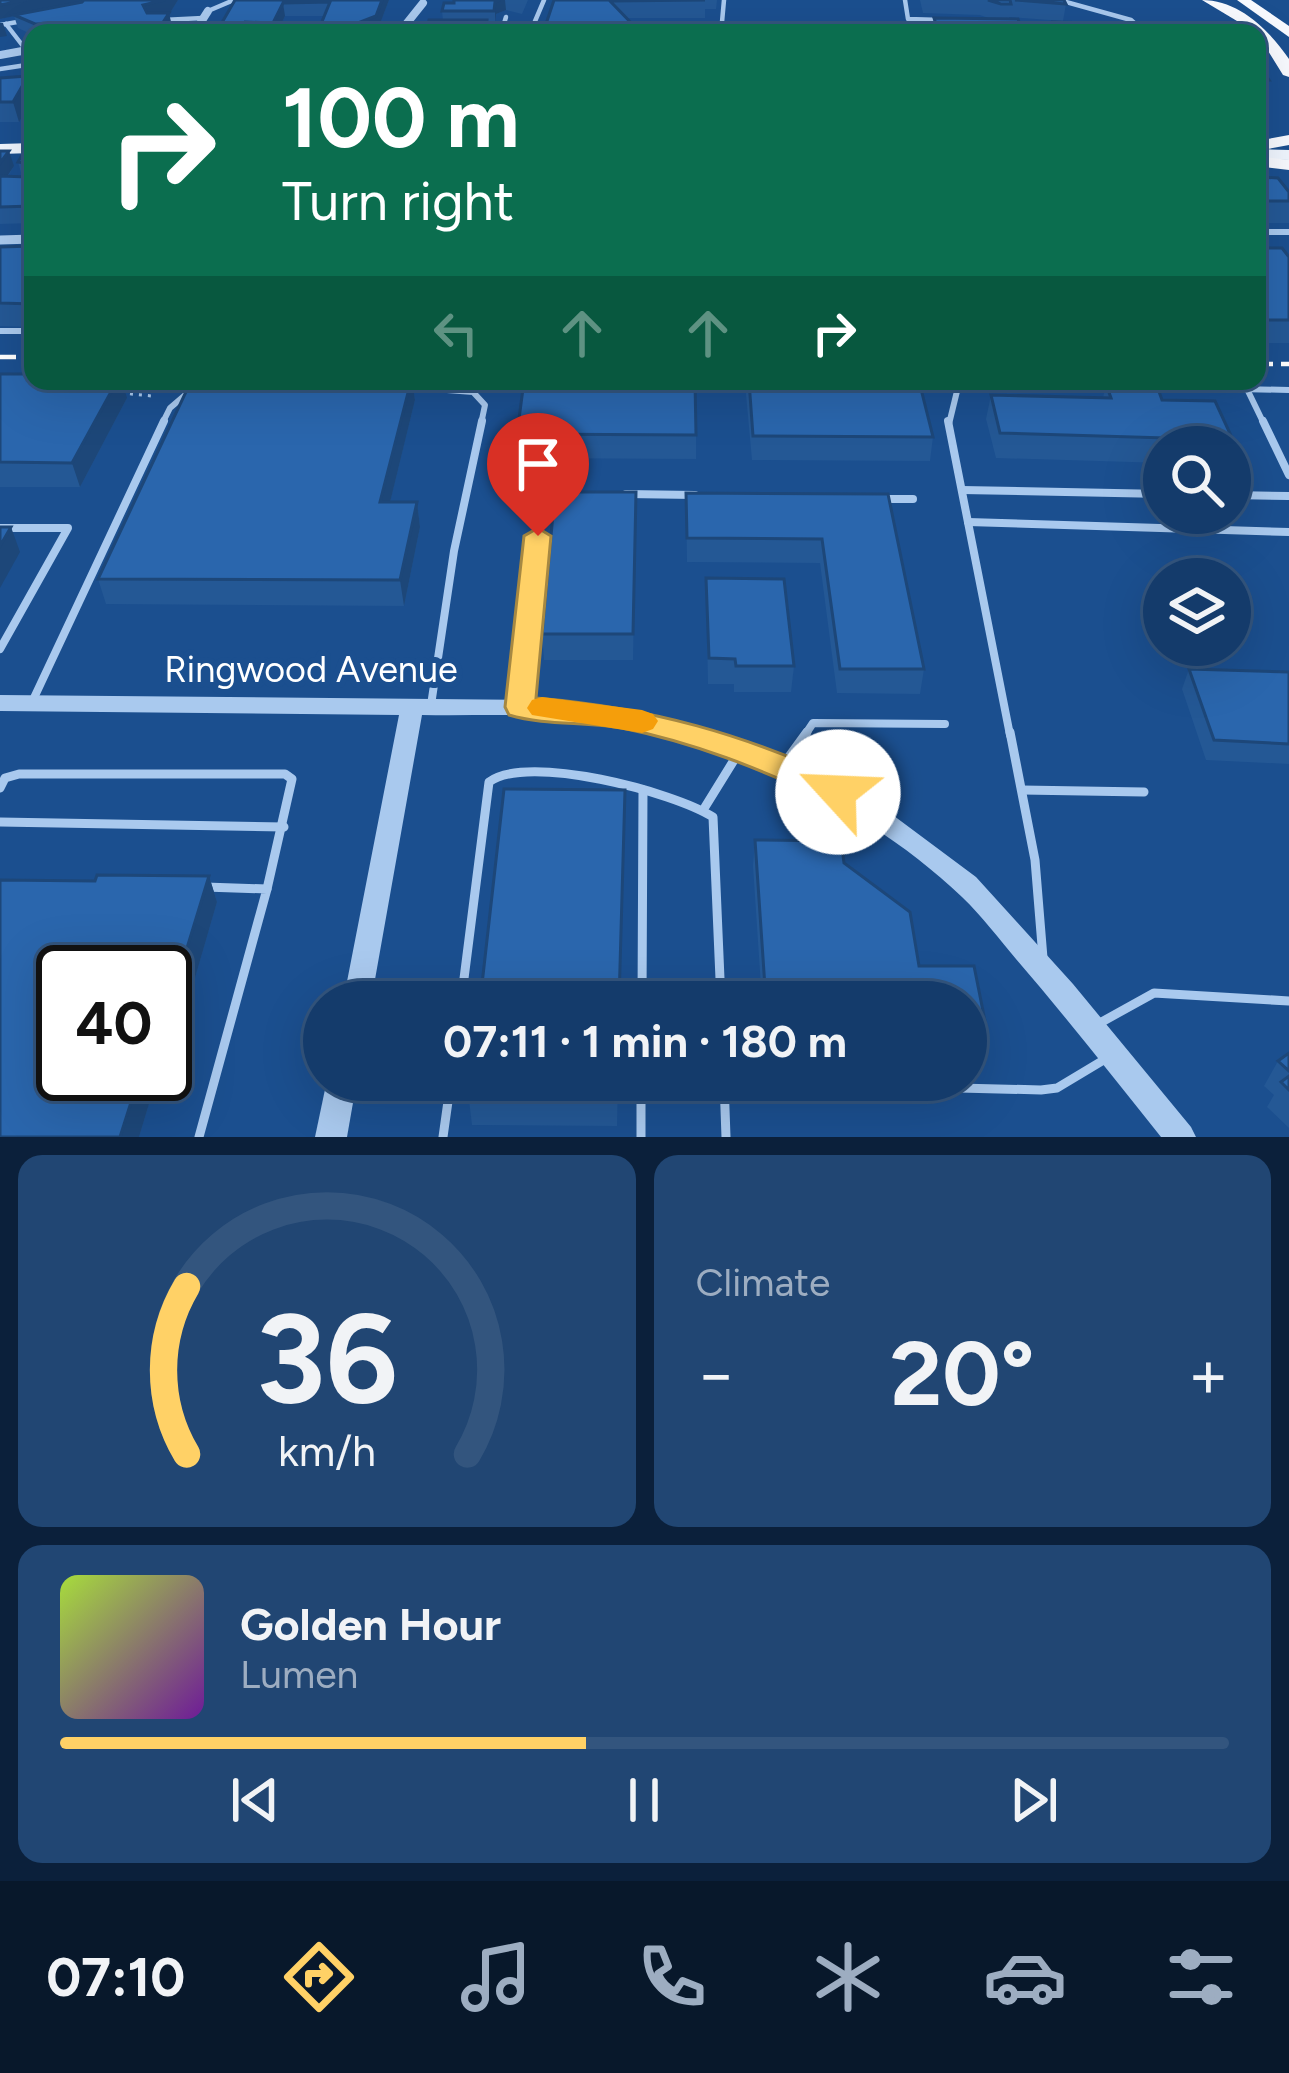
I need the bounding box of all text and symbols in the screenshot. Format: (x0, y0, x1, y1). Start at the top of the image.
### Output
text: 100 m (282, 67, 520, 168)
icon: right (84, 72, 240, 228)
text: Turn right (282, 169, 514, 234)
icon: left (423, 300, 489, 366)
icon: ahead (549, 300, 615, 366)
icon: ahead (675, 300, 741, 366)
icon: right (801, 300, 867, 366)
pin (487, 413, 589, 536)
map controls (1143, 426, 1251, 666)
button: search (1143, 426, 1251, 534)
icon: arrive (505, 431, 571, 497)
button: layers (1143, 558, 1251, 666)
street label: Ringwood Avenue (164, 648, 458, 691)
position arrow (775, 729, 901, 855)
speed limit sign: 40 (36, 945, 192, 1101)
text: 07:11 · 1 min · 180 m (443, 1014, 847, 1068)
text: Climate (696, 1259, 830, 1306)
text: 36 (256, 1284, 398, 1434)
text: 20° (890, 1319, 1034, 1428)
text: − (696, 1334, 737, 1414)
text: + (1188, 1334, 1229, 1414)
text: km/h (278, 1425, 376, 1477)
text: Golden Hour (240, 1597, 501, 1651)
text: Lumen (240, 1651, 358, 1698)
icon: previous (222, 1767, 288, 1833)
icon: pause (611, 1767, 677, 1833)
icon: next (1001, 1767, 1067, 1833)
icon: directions (277, 1935, 361, 2019)
icon: music (454, 1935, 538, 2019)
icon: phone (630, 1935, 714, 2019)
icon: climate (806, 1935, 890, 2019)
icon: car (983, 1935, 1067, 2019)
icon: filters (1159, 1935, 1243, 2019)
text: 07:10 (46, 1945, 185, 2010)

